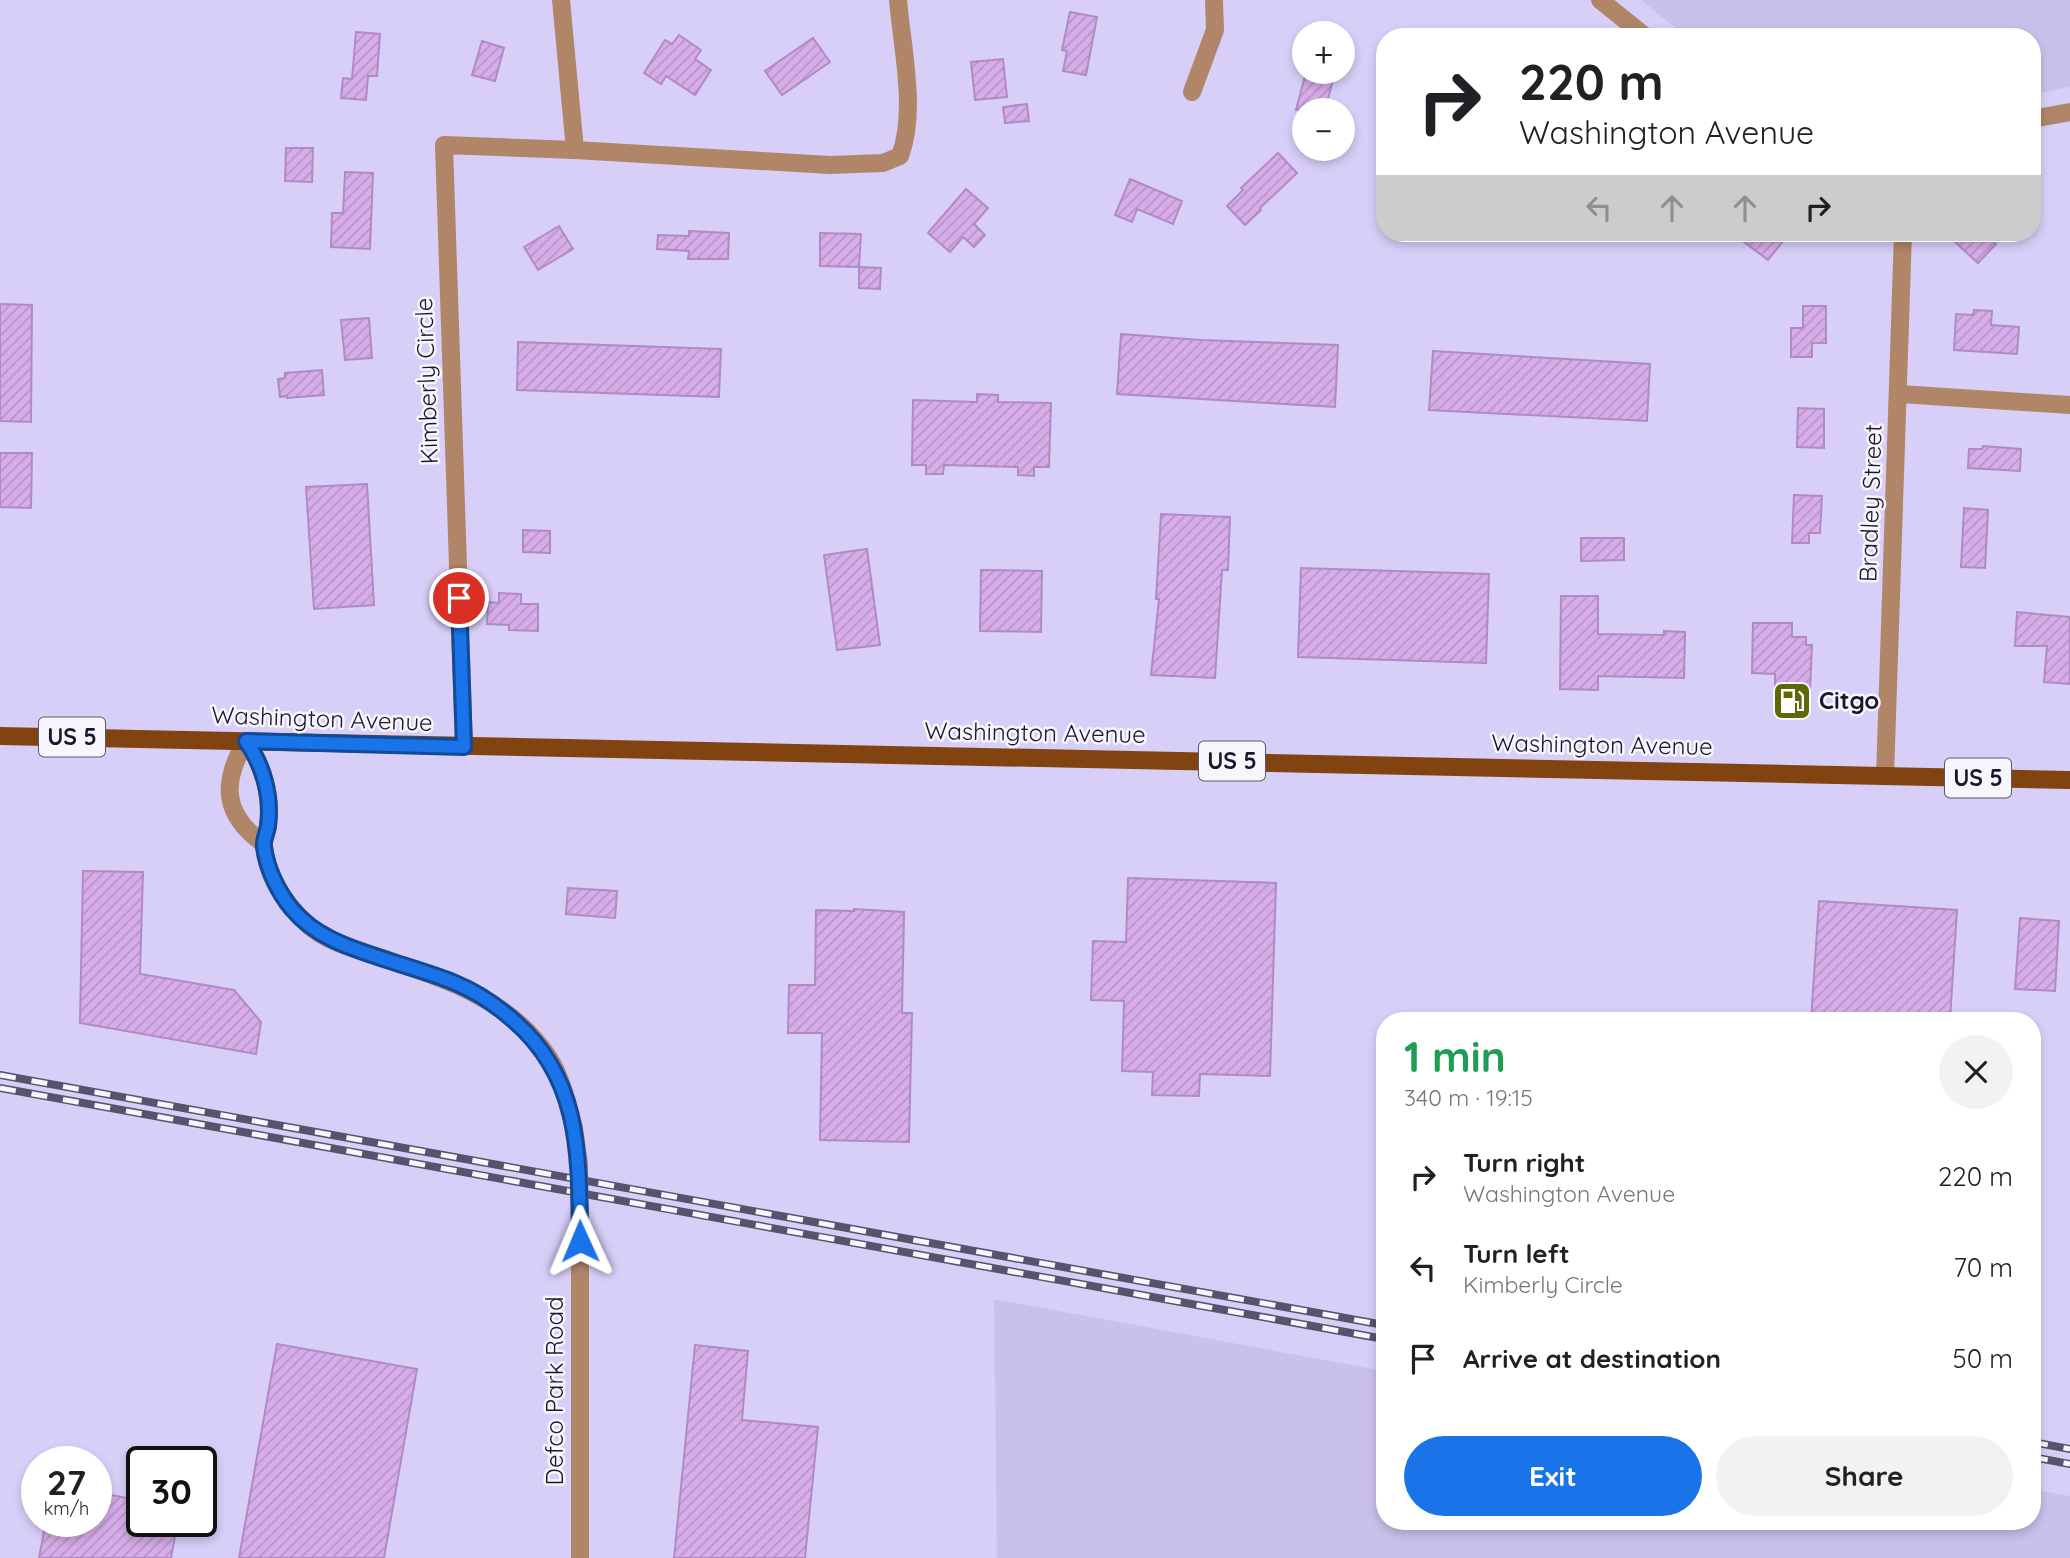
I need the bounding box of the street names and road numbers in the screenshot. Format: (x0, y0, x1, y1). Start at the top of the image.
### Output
street label: Kimberly Circle (408, 297, 444, 465)
street label: Bradley Street (1852, 423, 1888, 583)
street label: Washington Avenue (211, 699, 433, 737)
street label: Washington Avenue (924, 715, 1146, 749)
road number: US 5 (39, 718, 105, 757)
street label: Washington Avenue (1491, 727, 1713, 761)
road number: US 5 (1199, 741, 1265, 780)
road number: US 5 (1945, 758, 2011, 798)
street label: Defco Park Road (539, 1296, 569, 1486)

